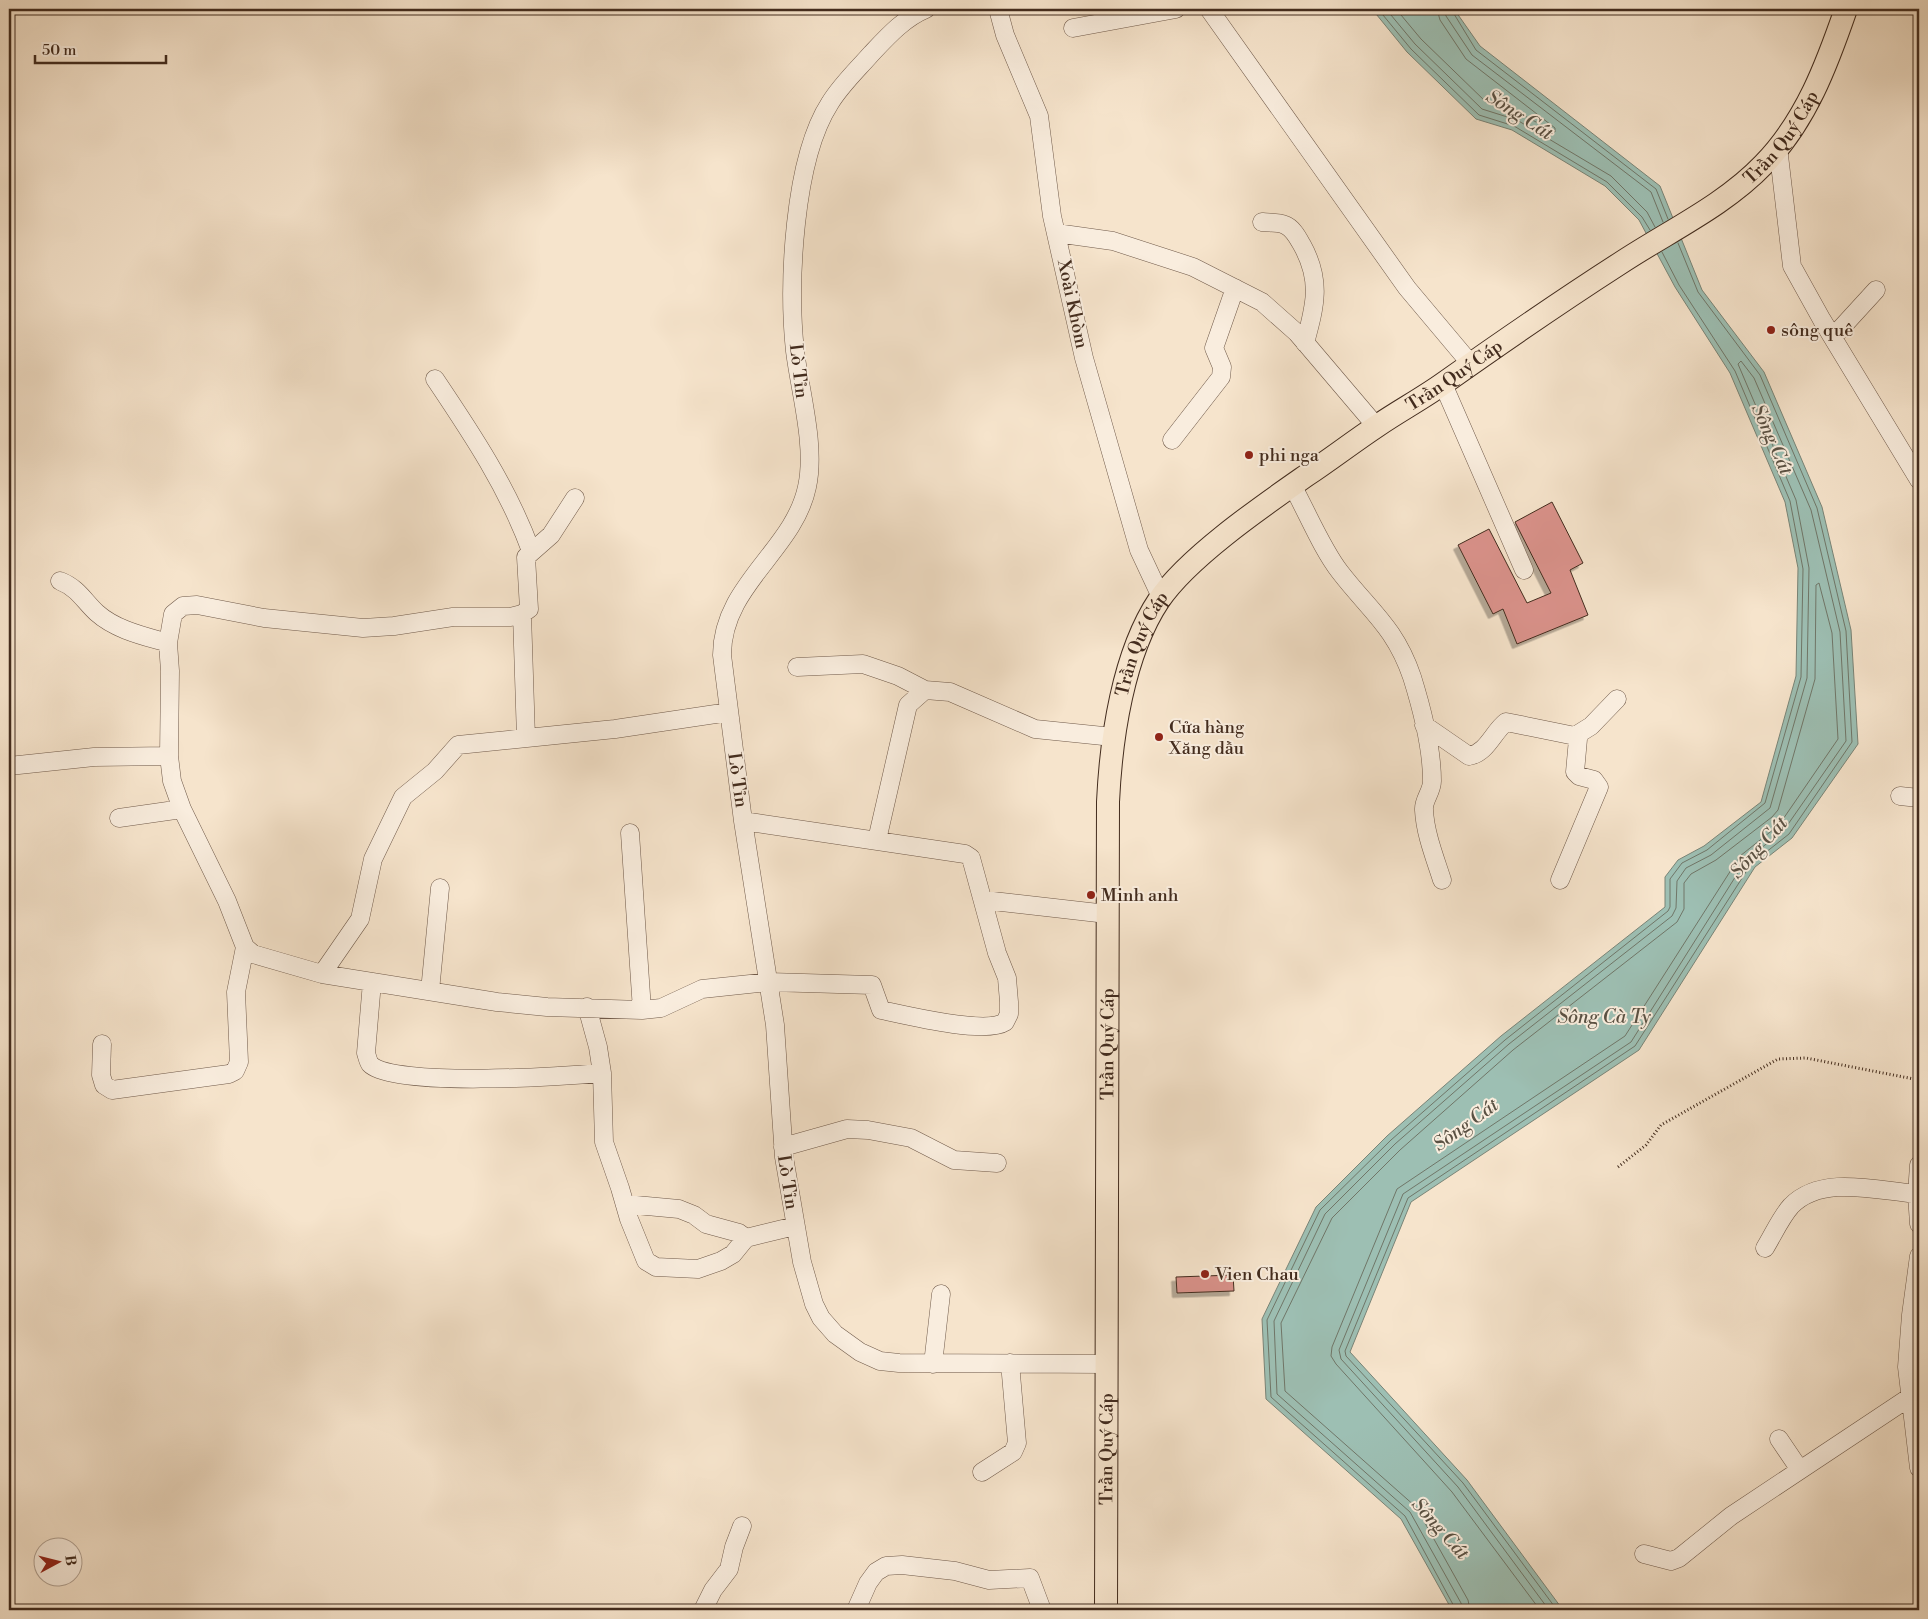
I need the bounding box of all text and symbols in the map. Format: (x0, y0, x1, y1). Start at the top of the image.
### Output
scale bar (35, 32, 166, 64)
text: 50 m (42, 41, 76, 60)
water label: Sông Cát (1481, 84, 1558, 146)
street label: Trần Quý Cáp (1739, 87, 1824, 190)
street label: Xoài Khòm (1052, 256, 1093, 351)
place label: sông quê (1781, 319, 1853, 342)
marker: sông quê (1765, 324, 1777, 336)
street label: Trần Quý Cáp (1402, 335, 1507, 417)
street label: Lò Tỉn (784, 342, 813, 400)
water label: Sông Cát (1746, 400, 1799, 479)
place label: phi nga (1259, 444, 1320, 467)
marker: phi nga (1243, 449, 1255, 461)
street label: Trần Quý Cáp (1111, 587, 1174, 699)
place label: Cửa hàng Xăng dầu (1168, 716, 1245, 760)
marker: Cửa hàng Xăng dầu (1153, 731, 1165, 743)
street label: Lò Tỉn (722, 751, 753, 809)
water label: Sông Cát (1725, 811, 1793, 884)
place label: Minh anh (1101, 884, 1179, 907)
marker: Minh anh (1085, 889, 1097, 901)
street label: Trần Quý Cáp (1096, 988, 1120, 1100)
water label: Sông Cà Ty (1557, 1005, 1652, 1029)
water label: Sông Cát (1428, 1093, 1504, 1157)
street label: Lò Tỉn (772, 1153, 803, 1211)
place label: Vien Chau (1214, 1263, 1300, 1286)
marker: Vien Chau (1199, 1268, 1211, 1280)
street label: Trần Quý Cáp (1095, 1393, 1119, 1505)
water label: Sông Cát (1406, 1493, 1475, 1565)
north arrow (32, 1536, 82, 1586)
text: B (60, 1554, 79, 1567)

